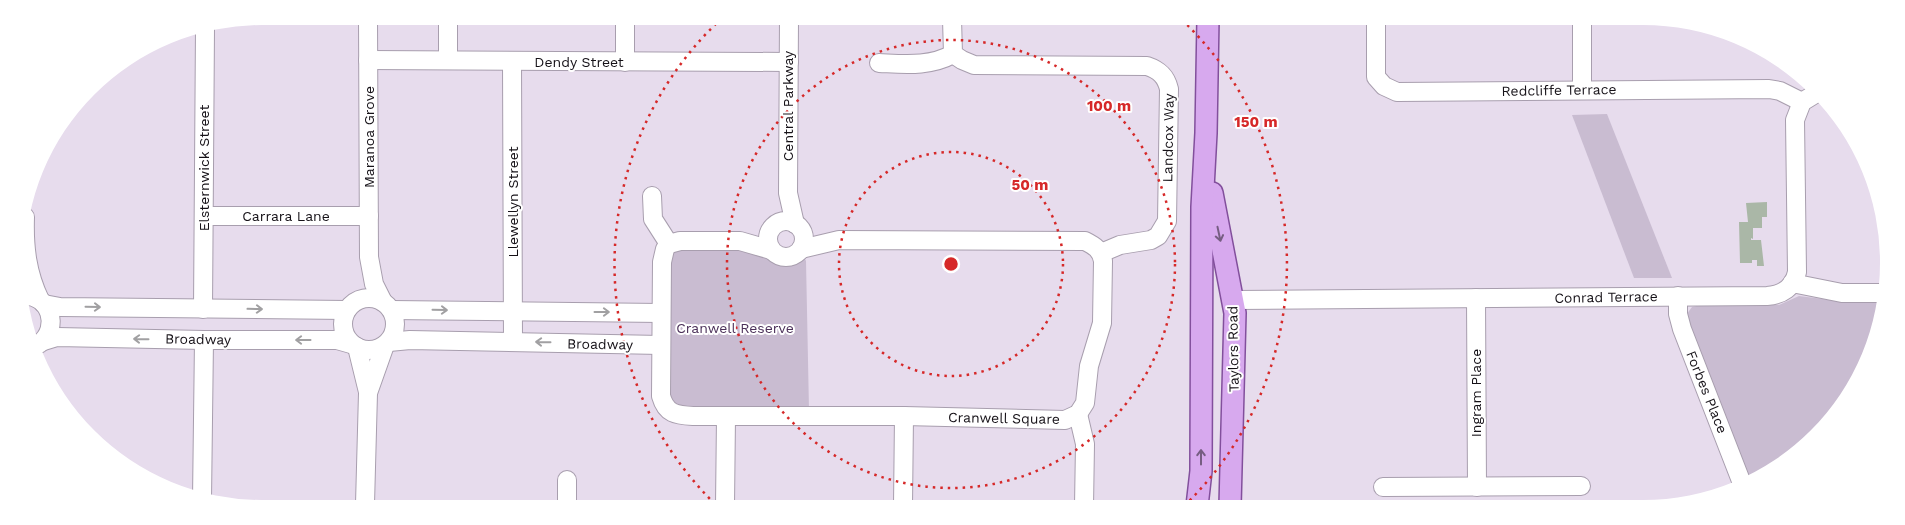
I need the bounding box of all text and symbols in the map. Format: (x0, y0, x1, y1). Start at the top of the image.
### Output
street label: Central Parkway (780, 50, 796, 161)
street label: Dendy Street (534, 54, 624, 70)
street label: Redcliffe Terrace (1501, 81, 1617, 99)
street label: Maranoa Grove (361, 86, 377, 188)
street label: Landcox Way (1159, 93, 1177, 183)
text: 100 m (1087, 97, 1131, 115)
street label: Elsternwick Street (196, 105, 212, 231)
text: 150 m (1234, 113, 1278, 131)
street label: Llewellyn Street (505, 146, 521, 258)
text: 50 m (1012, 176, 1048, 194)
street label: Carrara Lane (242, 208, 330, 224)
one-way arrow (1215, 225, 1224, 241)
centre of rings (942, 255, 960, 273)
street label: Conrad Terrace (1554, 288, 1658, 306)
one-way arrow (84, 303, 100, 312)
one-way arrow (246, 304, 263, 314)
one-way arrow (431, 306, 447, 315)
street label: Taylors Road (1224, 306, 1242, 392)
one-way arrow (594, 307, 610, 317)
park label: Cranwell Reserve (676, 320, 794, 336)
street label: Broadway (165, 330, 232, 348)
one-way arrow (133, 334, 150, 344)
one-way arrow (296, 335, 312, 345)
street label: Broadway (567, 335, 634, 353)
one-way arrow (535, 338, 551, 347)
street label: Forbes Place (1683, 348, 1731, 436)
street label: Ingram Place (1468, 349, 1484, 437)
street label: Cranwell Square (948, 409, 1060, 427)
one-way arrow (1196, 450, 1206, 466)

